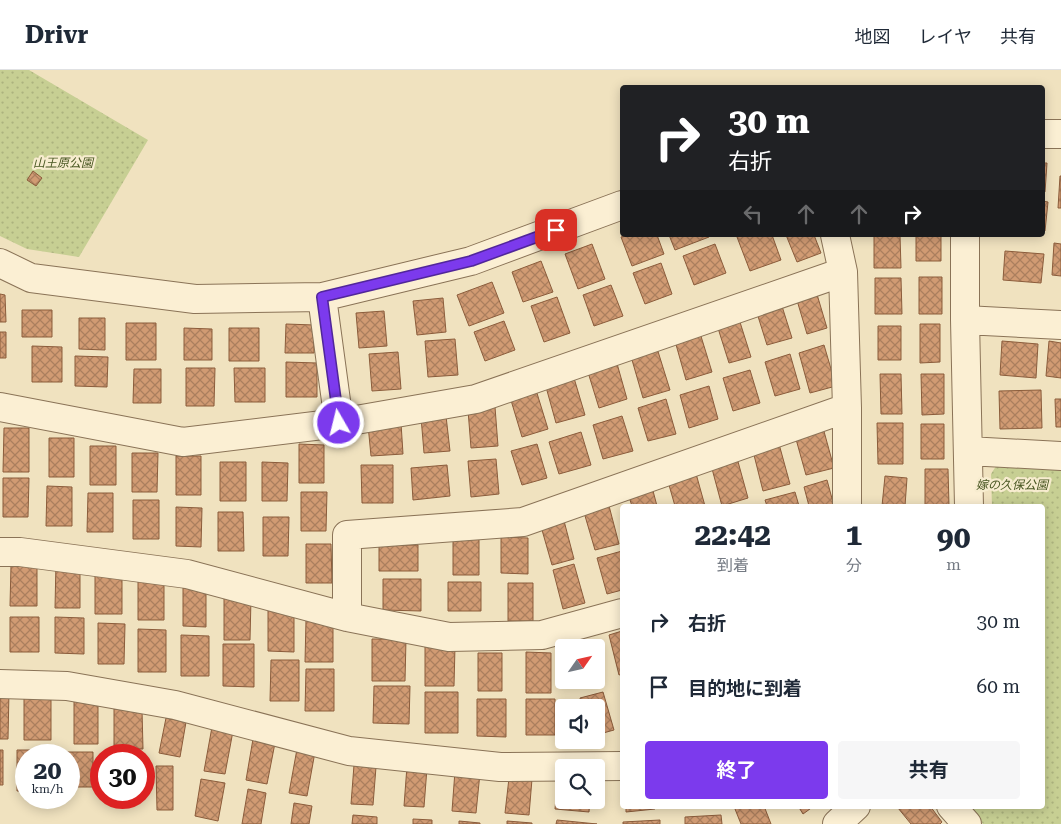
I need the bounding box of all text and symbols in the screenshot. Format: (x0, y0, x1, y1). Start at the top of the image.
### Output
text: Drivr (25, 21, 88, 49)
text: 地図 (855, 26, 891, 47)
text: レイヤ (919, 26, 972, 47)
text: 共有 (1000, 26, 1036, 47)
text: 30 m (728, 101, 810, 142)
icon: right (645, 105, 710, 170)
text: 右折 (728, 149, 772, 174)
park label: 山王原公園 (33, 156, 95, 170)
icon: left (739, 200, 767, 228)
icon: ahead (792, 200, 820, 228)
icon: ahead (845, 200, 873, 228)
icon: right (898, 200, 926, 228)
pin (535, 209, 577, 251)
icon: arrive (542, 216, 570, 244)
position arrow (312, 396, 364, 448)
park label: 嫁の久保公園 (976, 478, 1050, 492)
text: 22:42 (694, 517, 771, 552)
text: 1 (846, 517, 862, 552)
text: 90 (937, 520, 970, 555)
text: m (946, 555, 961, 574)
text: 到着 (717, 556, 749, 575)
text: 分 (846, 556, 862, 575)
icon: right (645, 608, 673, 636)
text: 30 m (977, 610, 1020, 633)
text: 右折 (688, 612, 726, 635)
north arrow (555, 639, 605, 689)
map controls (555, 639, 605, 809)
icon: arrive (645, 673, 673, 701)
text: 60 m (977, 675, 1020, 698)
text: 目的地に到着 (688, 677, 802, 700)
button: sound (555, 699, 605, 749)
button: 終了 (645, 741, 828, 799)
button: 共有 (838, 741, 1020, 799)
speed limit sign: 30 (90, 744, 155, 809)
text: 20 (33, 756, 62, 785)
button: search (555, 759, 605, 809)
text: km/h (31, 782, 64, 796)

